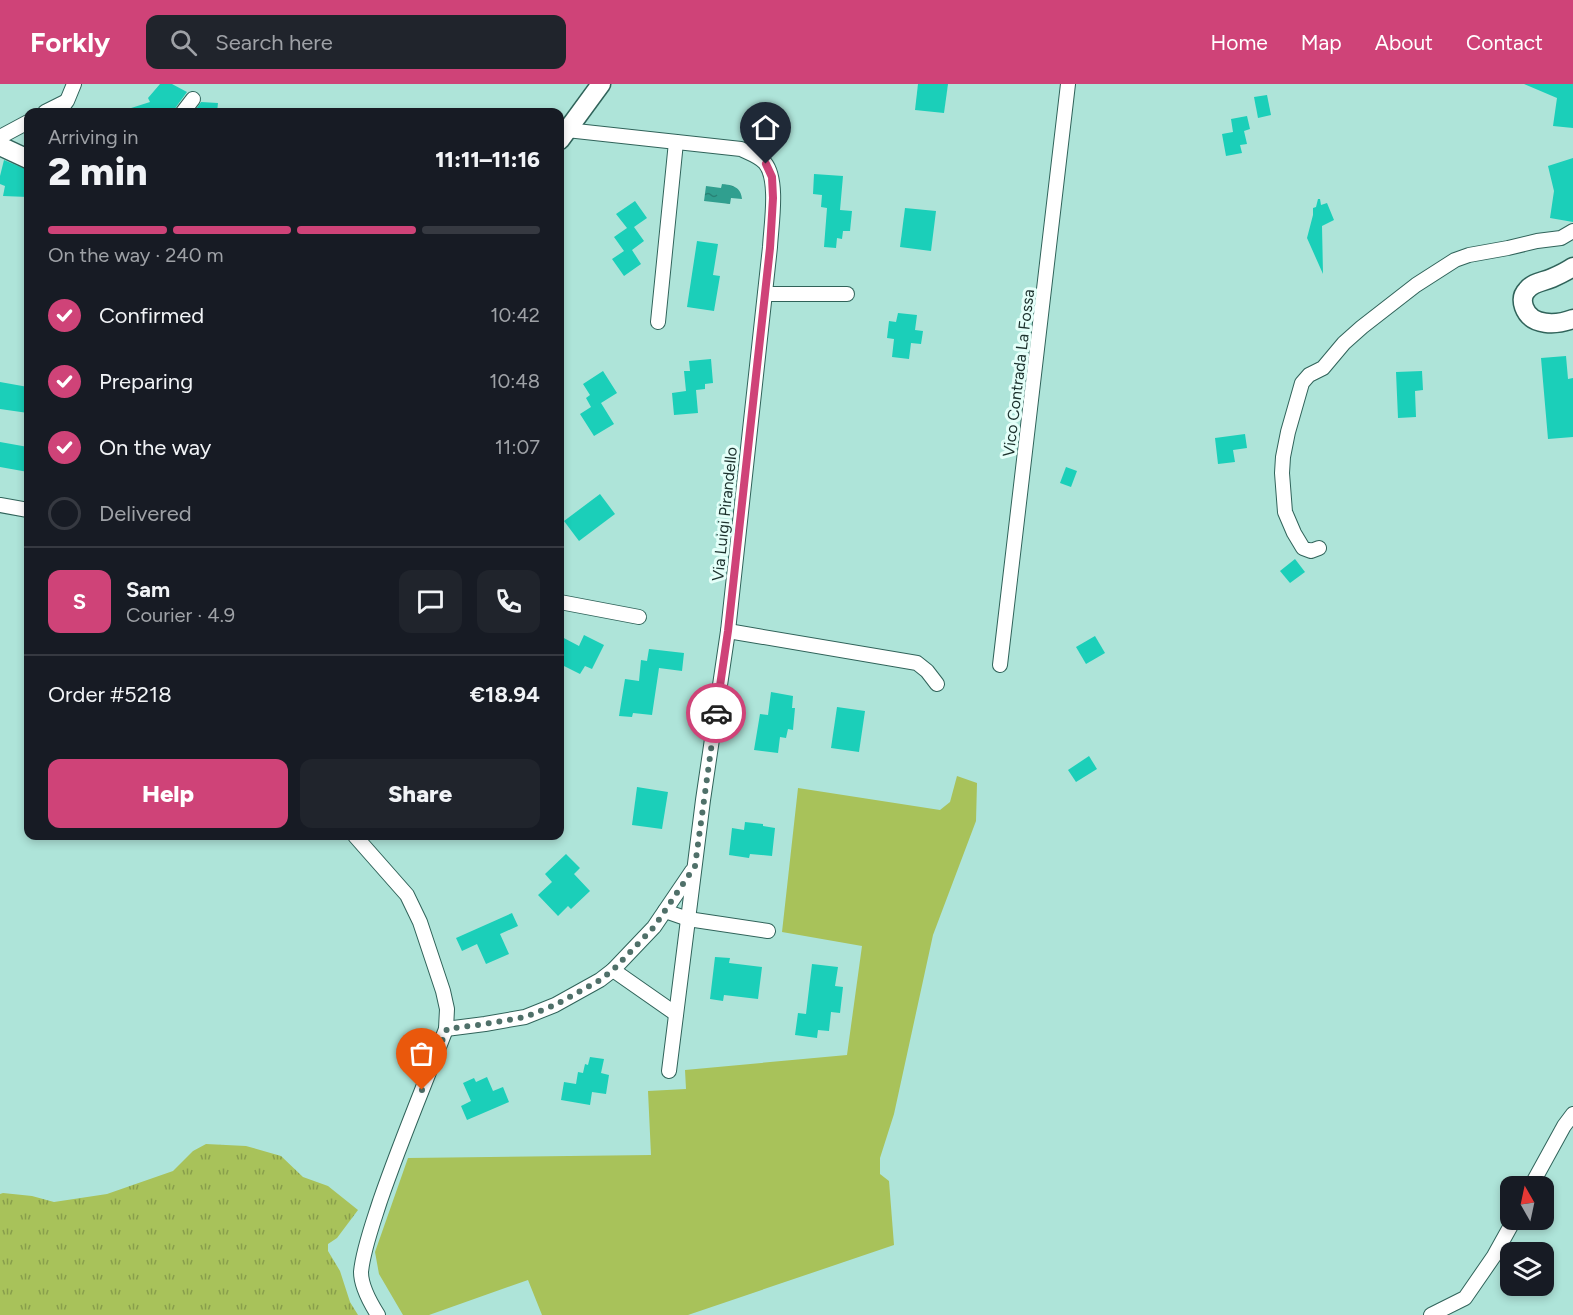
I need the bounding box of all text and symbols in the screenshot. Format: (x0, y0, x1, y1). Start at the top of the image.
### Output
search box (146, 15, 566, 69)
text: Forkly (30, 25, 110, 59)
icon: search (167, 26, 200, 59)
text: Search here (215, 29, 333, 56)
text: Home (1211, 30, 1268, 55)
text: Map (1301, 30, 1342, 55)
text: About (1375, 30, 1433, 55)
text: Contact (1466, 30, 1543, 55)
pin (740, 102, 791, 164)
icon: home (749, 111, 782, 144)
text: Arriving in (48, 125, 138, 149)
text: 11:11–11:16 (435, 146, 540, 173)
text: 2 min (48, 148, 148, 195)
text: On the way · 240 m (48, 243, 224, 267)
street label: Vico Contrada La Fossa (999, 288, 1038, 458)
icon: check (48, 299, 81, 332)
text: Confirmed (99, 302, 204, 329)
text: 10:42 (490, 303, 540, 327)
icon: check (48, 365, 81, 398)
text: Preparing (99, 368, 193, 395)
text: 10:48 (489, 369, 540, 393)
icon: check (48, 431, 81, 464)
text: On the way (99, 434, 211, 461)
text: 11:07 (495, 435, 540, 459)
street label: Via Luigi Pirandello (708, 446, 741, 582)
text: Delivered (99, 500, 192, 527)
button: chat (399, 570, 462, 633)
button: phone (477, 570, 540, 633)
text: Sam (126, 576, 170, 603)
text: S (73, 588, 86, 615)
text: Courier · 4.9 (126, 603, 235, 627)
text: Order #5218 (48, 681, 172, 708)
text: €18.94 (470, 681, 540, 708)
courier (686, 683, 746, 743)
icon: car (700, 697, 733, 730)
button: Help (48, 759, 288, 828)
button: Share (300, 759, 540, 828)
pin (396, 1028, 447, 1090)
icon: bag (405, 1037, 438, 1070)
north arrow (1500, 1176, 1554, 1230)
map controls (1500, 1176, 1554, 1296)
button: layers (1500, 1242, 1554, 1296)

